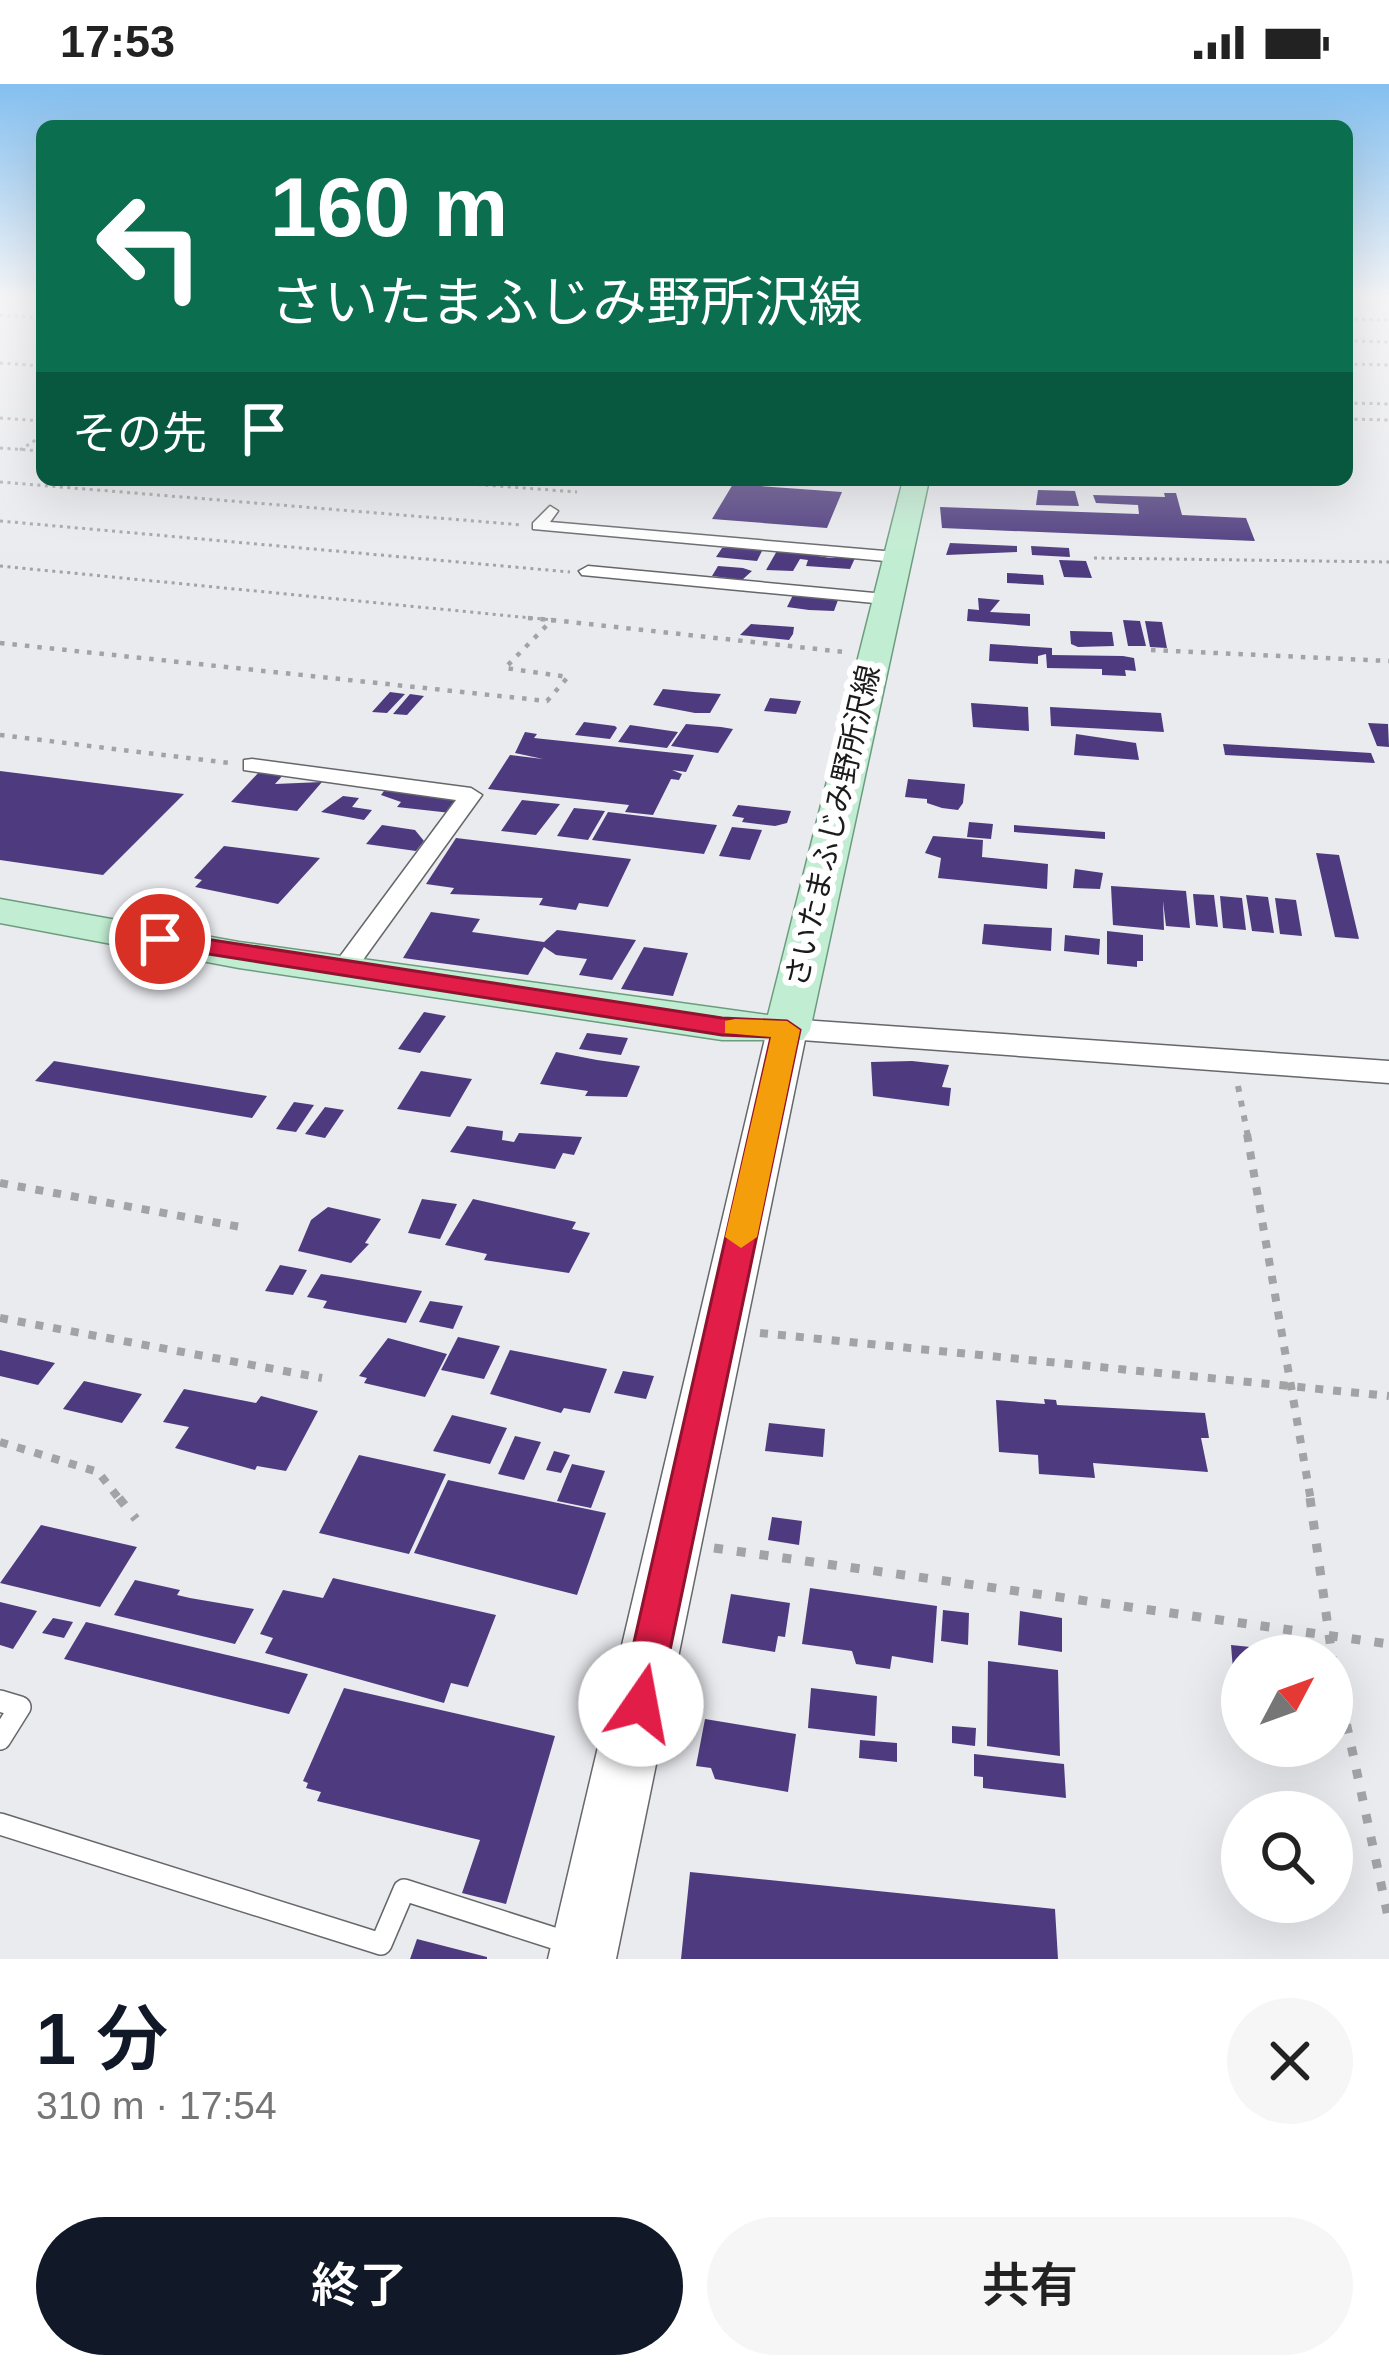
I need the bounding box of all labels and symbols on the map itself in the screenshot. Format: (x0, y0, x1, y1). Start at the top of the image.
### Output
street label: さいたまふじみ野所沢線 (779, 662, 886, 990)
pin (109, 888, 211, 990)
north arrow (1221, 1635, 1353, 1767)
position arrow (578, 1641, 704, 1767)

